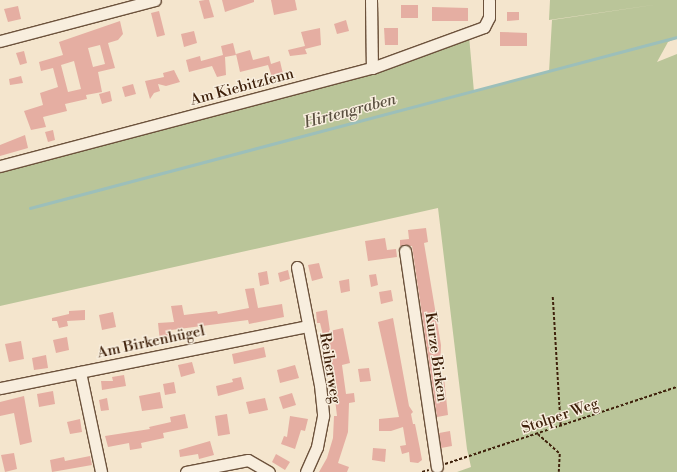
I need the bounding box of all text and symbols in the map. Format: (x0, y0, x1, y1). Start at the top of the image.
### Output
street label: Am Kiebitzfenn (188, 65, 296, 109)
water label: Hirtengraben (302, 90, 398, 132)
street label: Kurze Birken (421, 311, 451, 403)
street label: Am Birkenhügel (96, 322, 206, 362)
street label: Reiherweg (315, 331, 345, 405)
street label: Stolper Weg (519, 394, 601, 438)

